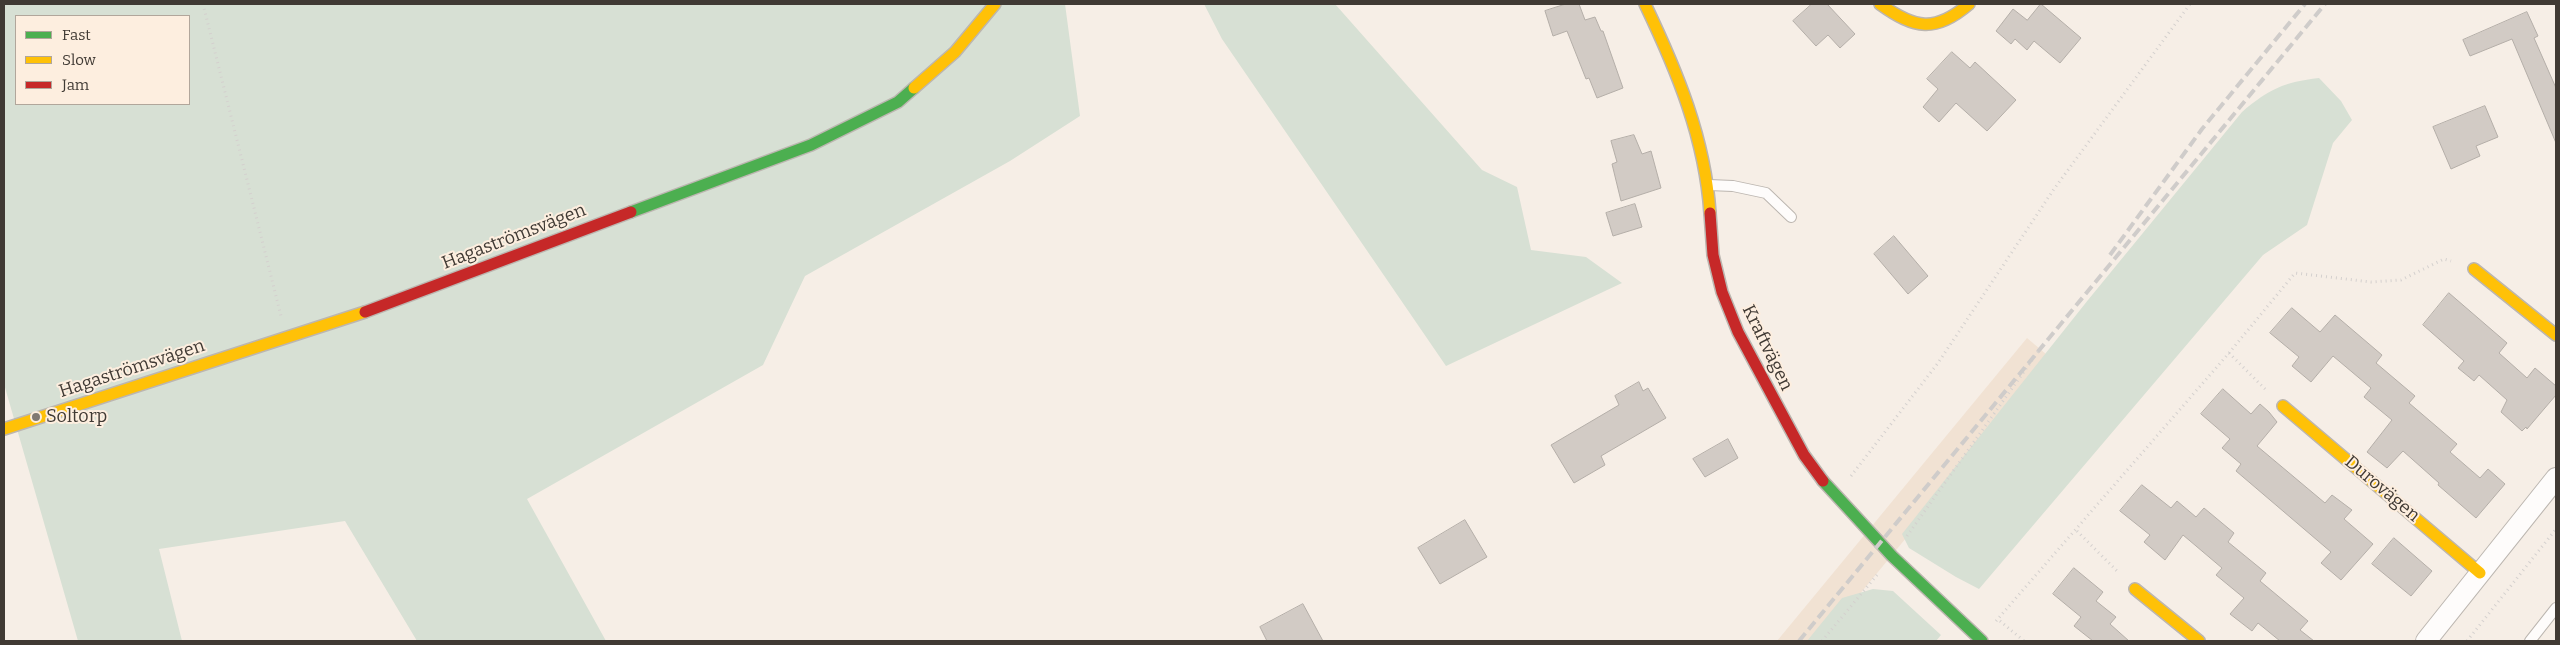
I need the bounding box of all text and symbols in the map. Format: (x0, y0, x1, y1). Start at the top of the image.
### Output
legend (15, 15, 190, 105)
text: Fast (62, 26, 91, 44)
text: Slow (62, 51, 96, 69)
text: Jam (62, 76, 89, 94)
street label: Hagaströmsvägen (439, 200, 589, 274)
street label: Kraftvägen (1737, 302, 1797, 394)
street label: Hagaströmsvägen (56, 335, 208, 403)
place label: Soltorp (46, 406, 107, 428)
marker: Soltorp (30, 411, 42, 423)
street label: Durovägen (2340, 451, 2424, 527)

